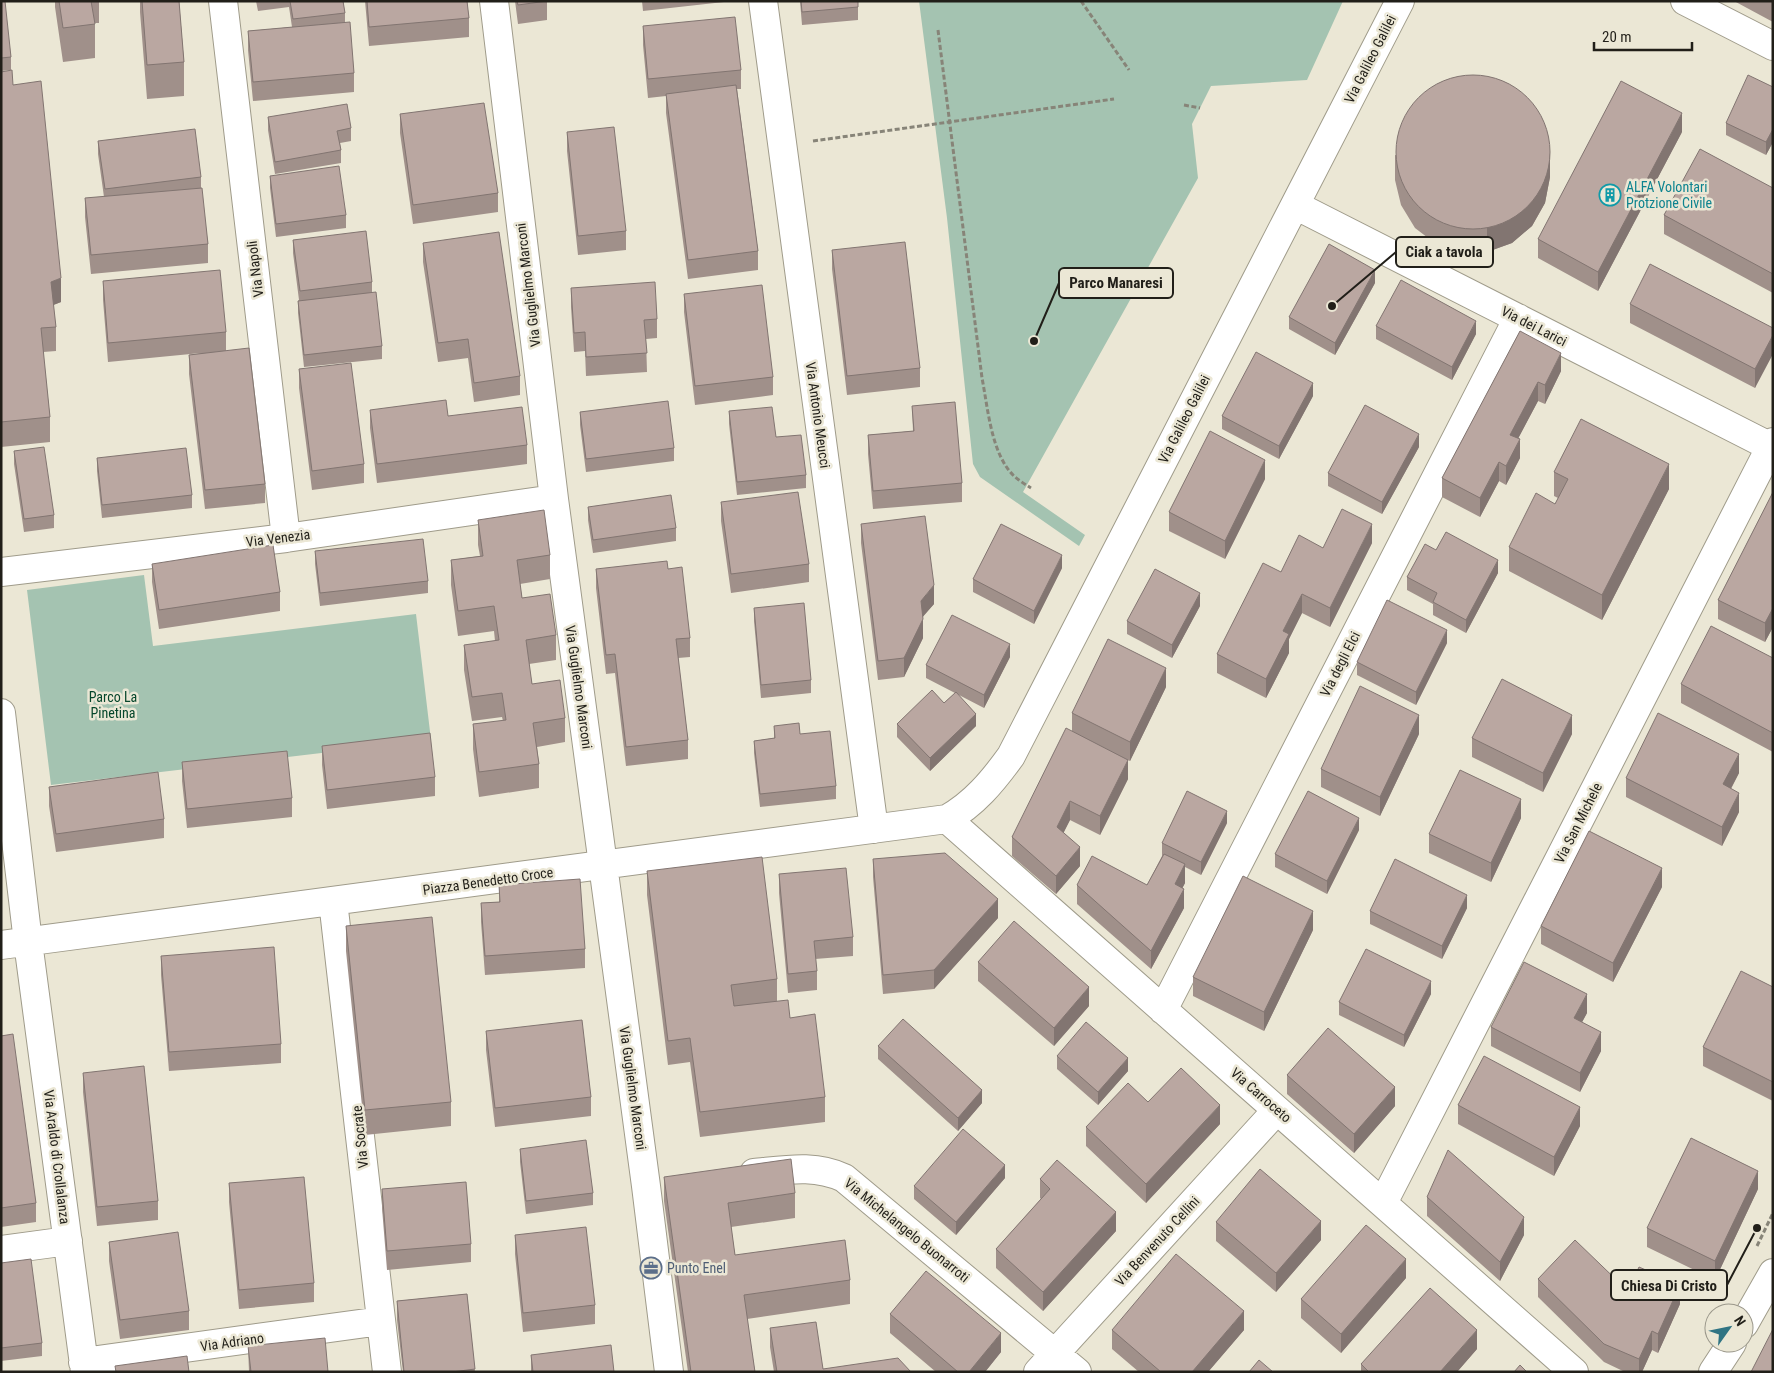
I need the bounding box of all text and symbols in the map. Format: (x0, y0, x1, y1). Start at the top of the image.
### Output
street label: Via Galileo Galilei (1341, 12, 1399, 106)
scale bar (1594, 20, 1692, 52)
text: 20 m (1602, 28, 1632, 46)
place label: ALFA Volontari Protzione Civile (1626, 179, 1713, 211)
building icon: ALFA Volontari Protzione Civile (1598, 183, 1622, 207)
street label: Via Guglielmo Marconi (512, 222, 544, 348)
callout: Ciak a tavola (1396, 237, 1493, 267)
street label: Via Napoli (244, 240, 266, 298)
text: Ciak a tavola (1405, 243, 1483, 261)
callout: Parco Manaresi (1059, 268, 1173, 298)
text: Parco Manaresi (1069, 274, 1163, 292)
street label: Via dei Larici (1499, 303, 1569, 349)
street label: Via Antonio Meucci (803, 361, 833, 469)
street label: Via Galileo Galilei (1155, 372, 1213, 466)
street label: Via Venezia (245, 526, 311, 550)
street label: Via Guglielmo Marconi (562, 624, 596, 750)
street label: Via degli Elci (1317, 629, 1363, 699)
park label: Parco La Pinetina (89, 689, 137, 721)
street label: Via San Michele (1551, 780, 1605, 866)
street label: Piazza Benedetto Croce (422, 864, 555, 898)
street label: Via Guglielmo Marconi (616, 1025, 650, 1151)
street label: Via Carroceto (1227, 1064, 1295, 1126)
street label: Via Araldo di Crollalanza (41, 1089, 73, 1225)
street label: Via Socrate (349, 1104, 371, 1169)
street label: Via Michelangelo Buonarroti (841, 1175, 973, 1285)
street label: Via Benvenuto Cellini (1111, 1193, 1203, 1289)
office icon: Punto Enel (639, 1256, 663, 1280)
place label: Punto Enel (667, 1260, 726, 1276)
callout: Chiesa Di Cristo (1611, 1270, 1727, 1300)
text: Chiesa Di Cristo (1621, 1277, 1717, 1295)
north arrow (1704, 1303, 1754, 1353)
text: N (1731, 1313, 1749, 1329)
street label: Via Adriano (199, 1330, 265, 1354)

